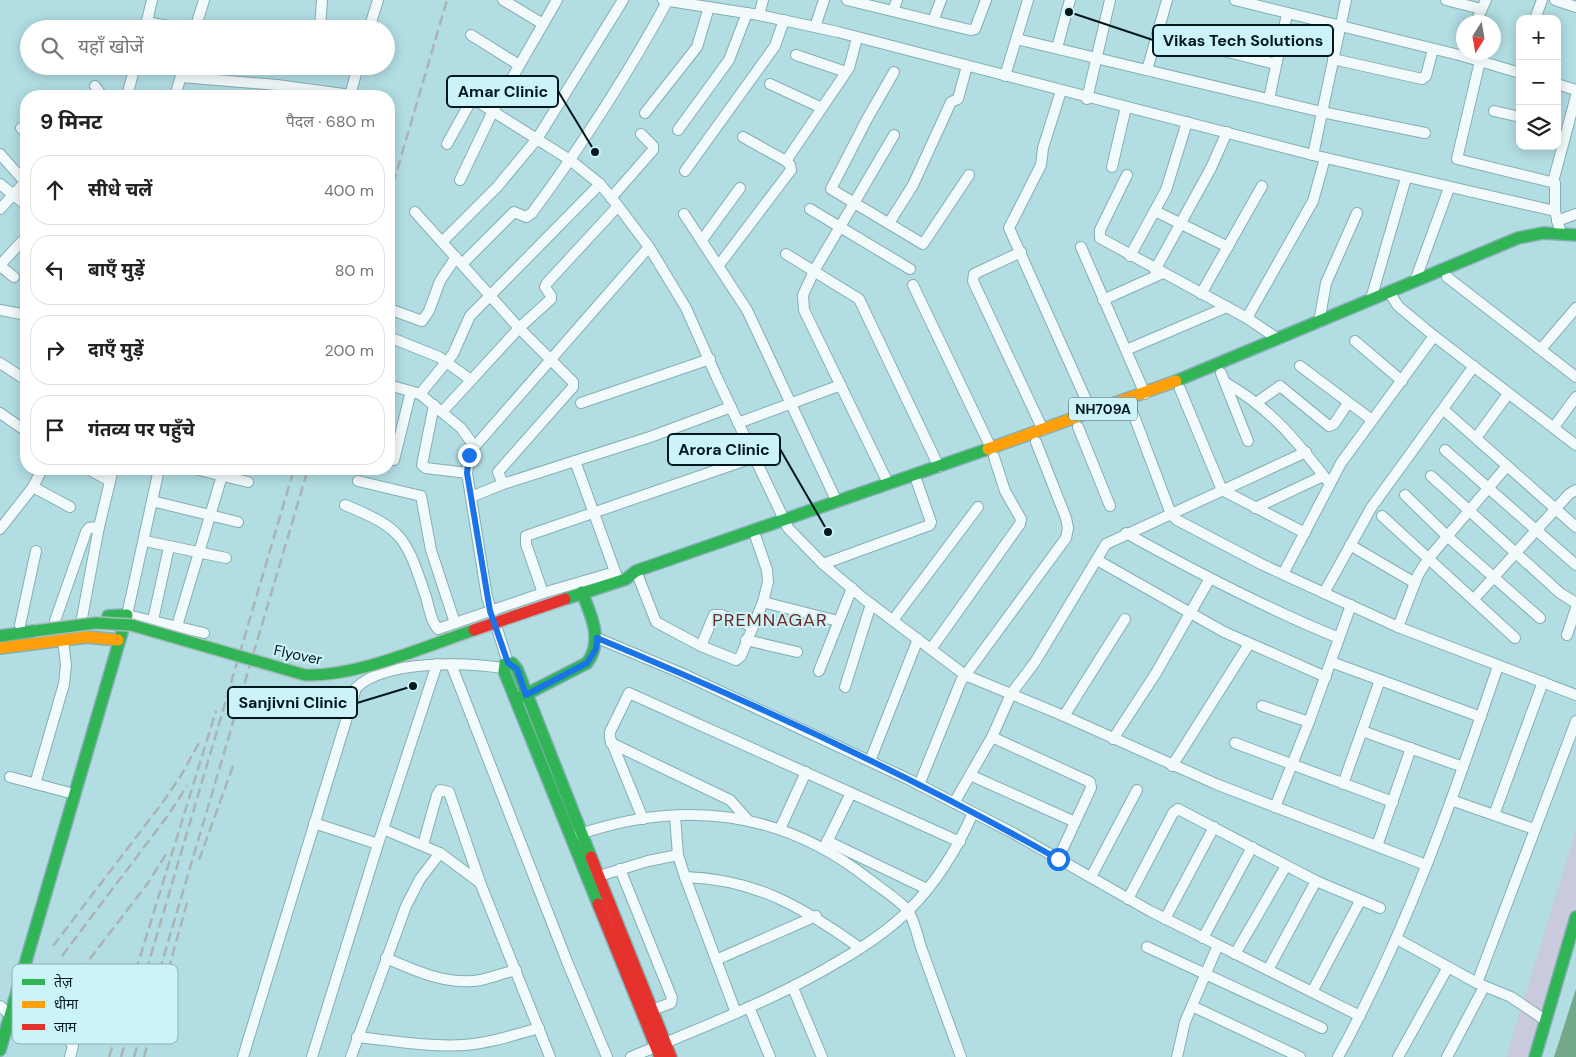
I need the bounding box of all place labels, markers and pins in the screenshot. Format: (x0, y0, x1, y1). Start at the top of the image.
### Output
callout: Vikas Tech Solutions (1153, 25, 1333, 56)
callout: Amar Clinic (447, 76, 558, 107)
callout: Arora Clinic (668, 434, 780, 465)
callout: Sanjivni Clinic (228, 687, 357, 718)

